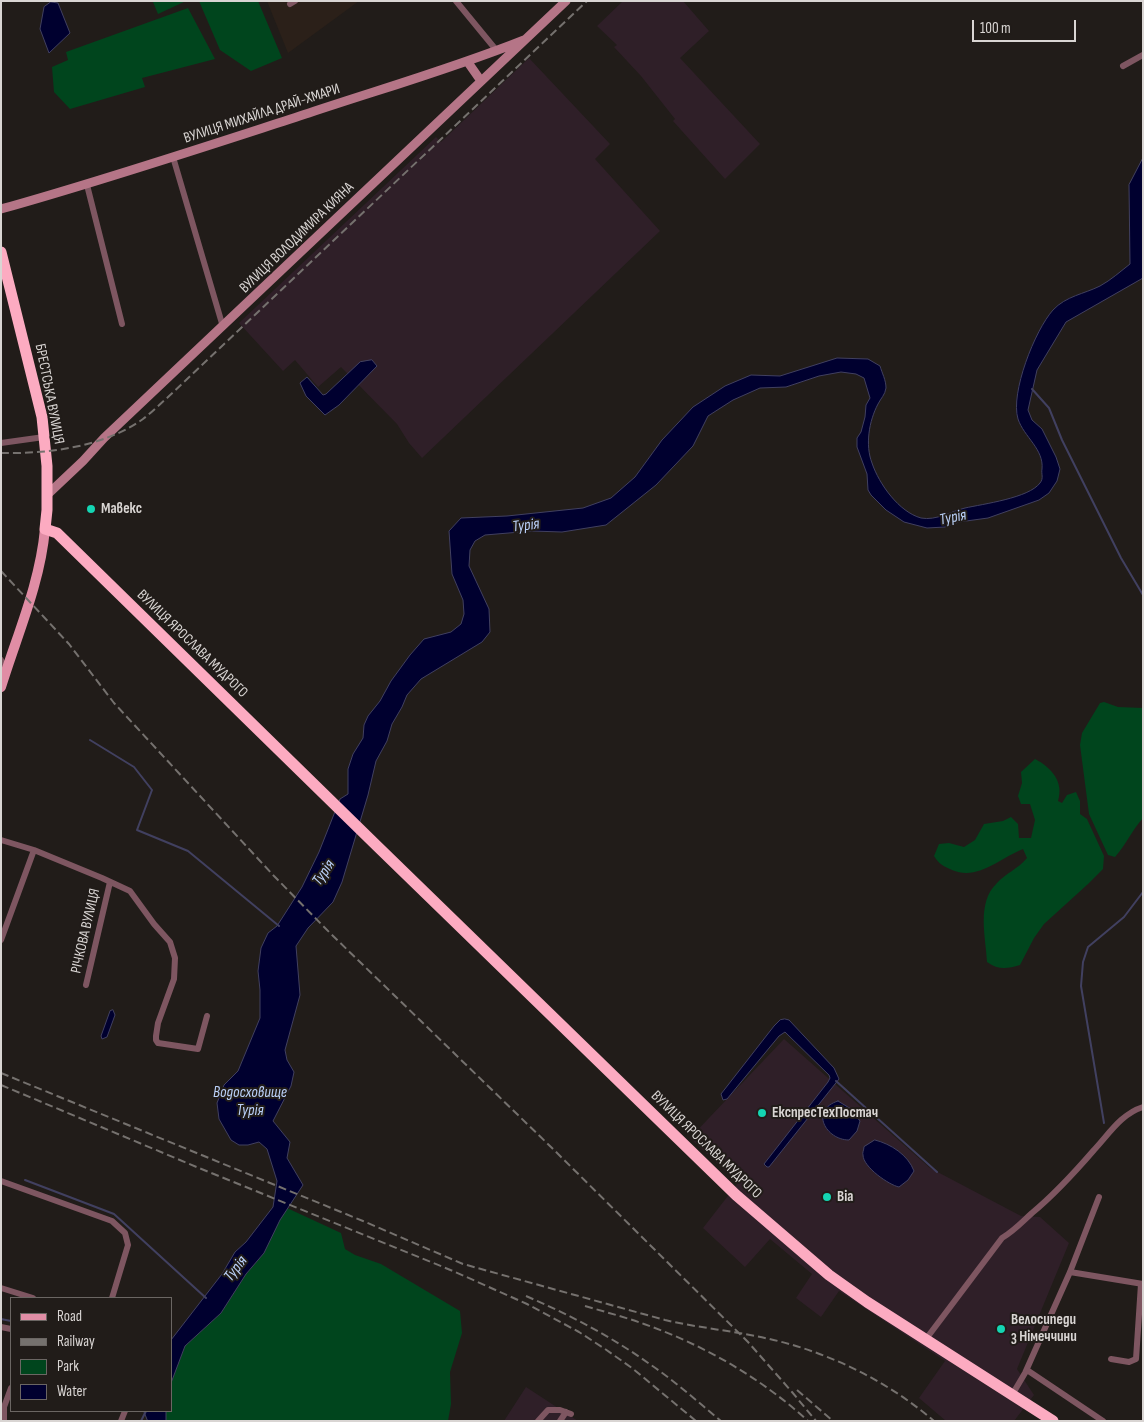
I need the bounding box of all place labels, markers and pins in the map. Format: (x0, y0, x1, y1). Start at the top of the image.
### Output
place label: Мавекс (101, 500, 142, 518)
marker: Мавекс (85, 503, 97, 515)
place label: ЕкспресТехПостач (772, 1104, 878, 1122)
marker: ЕкспресТехПостач (756, 1107, 768, 1119)
place label: Віа (837, 1188, 853, 1206)
marker: Віа (821, 1191, 833, 1203)
place label: Велосипеди з Німеччини (1011, 1311, 1077, 1346)
marker: Велосипеди з Німеччини (995, 1323, 1007, 1335)

